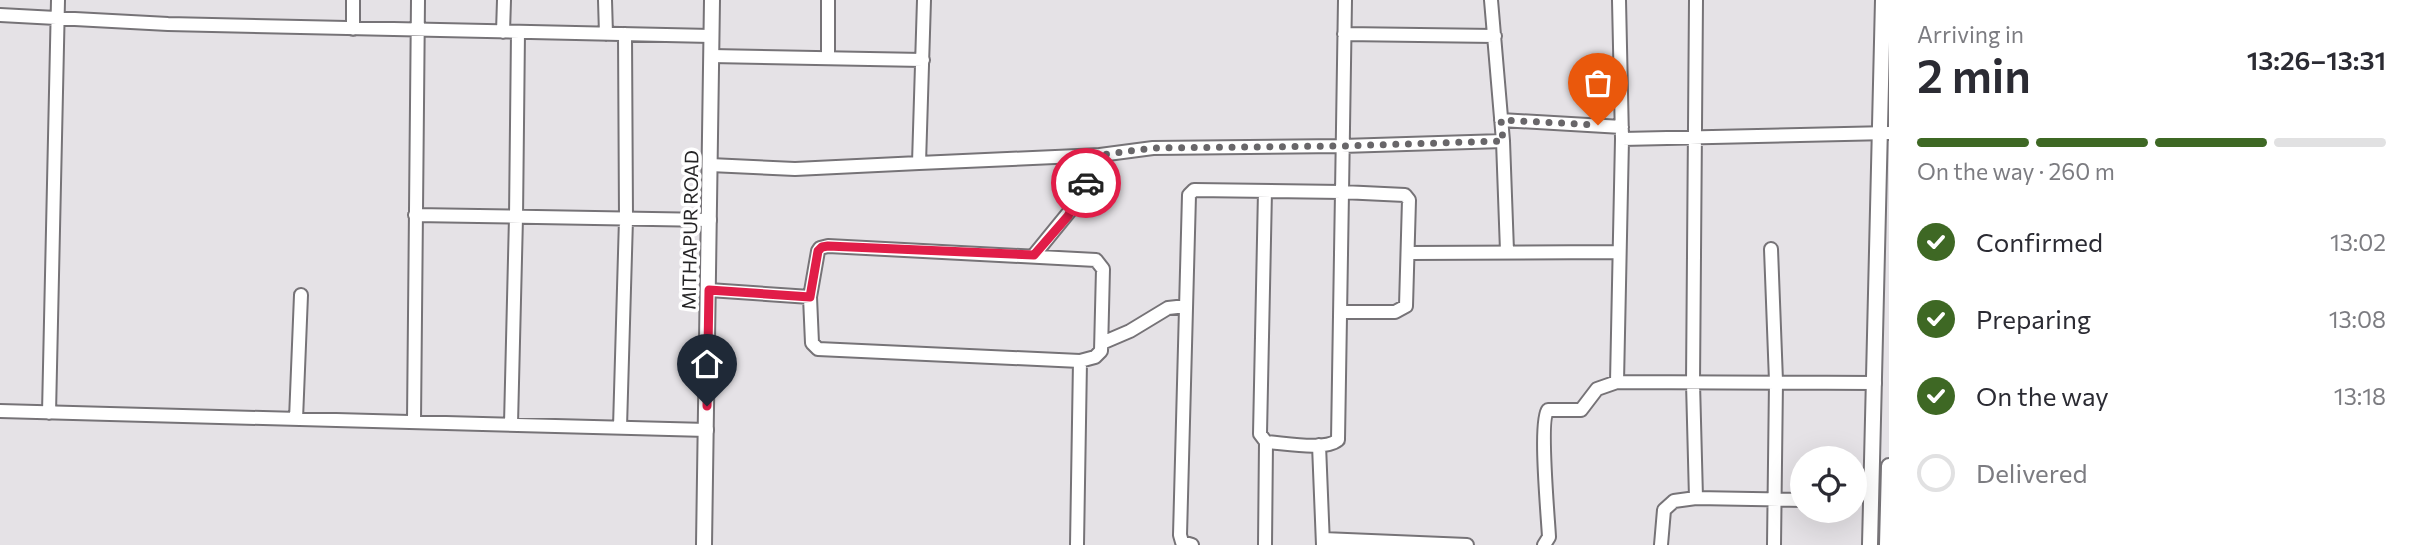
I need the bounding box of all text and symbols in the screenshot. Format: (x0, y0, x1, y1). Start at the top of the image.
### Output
text: Arriving in (1917, 20, 2024, 48)
text: 13:26–13:31 (2247, 44, 2386, 75)
text: 2 min (1917, 46, 2031, 102)
pin (1568, 53, 1628, 125)
icon: bag (1579, 64, 1617, 102)
courier (1051, 148, 1121, 218)
street label: MITHAPUR ROAD (677, 150, 702, 310)
text: On the way · 260 m (1917, 157, 2115, 185)
icon: car (1067, 164, 1105, 202)
icon: check (1917, 223, 1955, 261)
text: Confirmed (1976, 226, 2103, 257)
text: 13:02 (2330, 228, 2386, 256)
icon: check (1917, 300, 1955, 338)
text: Preparing (1976, 303, 2091, 334)
text: 13:08 (2329, 305, 2386, 333)
pin (677, 334, 737, 406)
icon: home (688, 345, 726, 383)
icon: check (1917, 377, 1955, 415)
text: On the way (1976, 380, 2109, 411)
text: 13:18 (2334, 382, 2386, 410)
map controls (1790, 446, 1867, 523)
button: locate (1790, 446, 1867, 523)
text: Delivered (1976, 457, 2087, 488)

